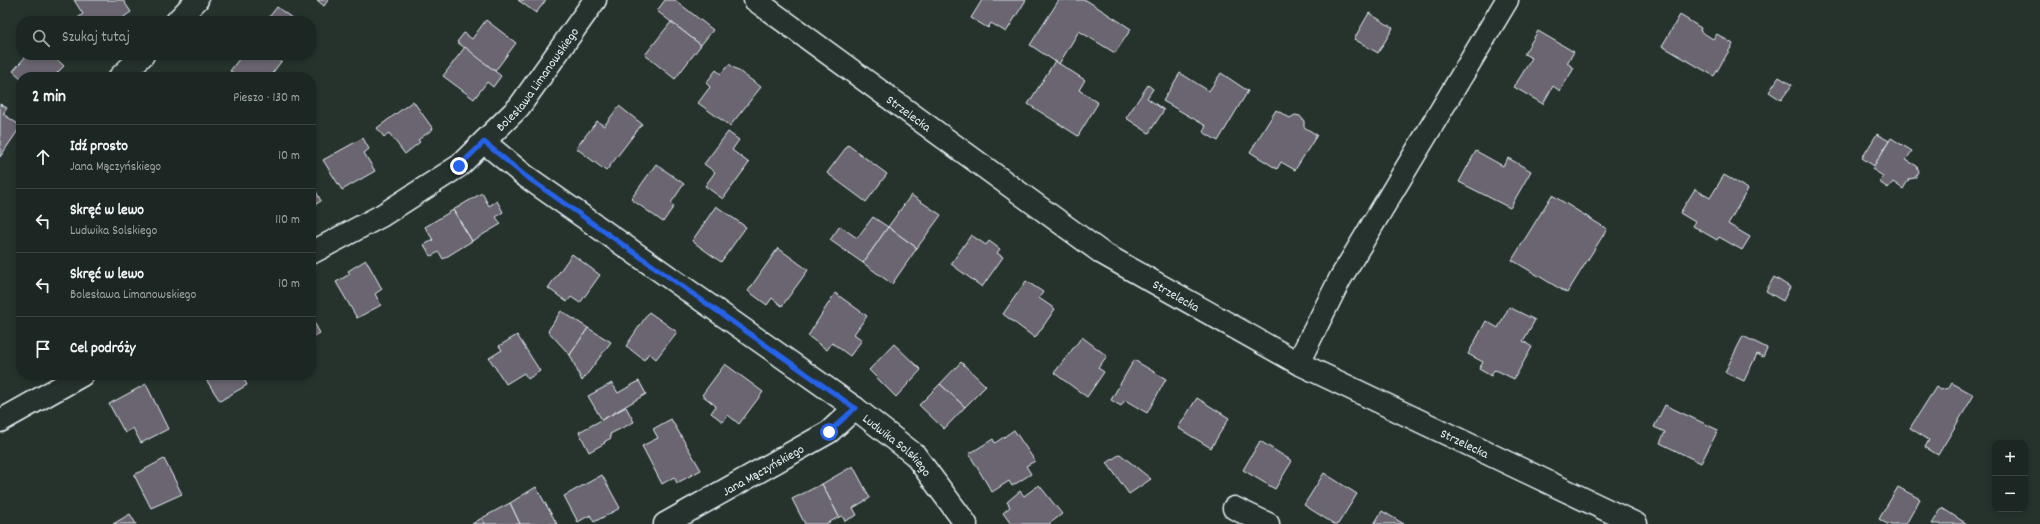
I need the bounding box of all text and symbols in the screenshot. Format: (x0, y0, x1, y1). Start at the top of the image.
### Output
search box (16, 16, 316, 60)
street label: Bolesława Limanowskiego (493, 24, 585, 137)
icon: search (30, 27, 52, 49)
text: Szukaj tutaj (62, 27, 130, 49)
text: 2 min (32, 86, 66, 110)
text: Pieszo · 130 m (233, 89, 300, 108)
street label: Strzelecka (881, 92, 935, 138)
text: Idź prosto (70, 136, 128, 158)
icon: ahead (32, 146, 54, 168)
text: 10 m (278, 147, 300, 166)
route end (450, 157, 468, 175)
text: Jana Mączyńskiego (70, 158, 161, 177)
text: Skręć w lewo (70, 200, 144, 222)
icon: left (32, 210, 54, 232)
text: 110 m (275, 211, 300, 230)
text: Ludwika Solskiego (70, 222, 157, 241)
text: Skręć w lewo (70, 264, 144, 286)
icon: left (32, 274, 54, 296)
text: 10 m (278, 275, 300, 294)
street label: Strzelecka (1148, 276, 1203, 318)
text: Bolesława Limanowskiego (70, 286, 196, 305)
icon: arrive (32, 338, 54, 360)
text: Cel podróży (70, 338, 136, 360)
street label: Ludwika Solskiego (858, 410, 935, 481)
route start (820, 423, 838, 441)
street label: Strzelecka (1436, 425, 1492, 465)
map controls (1992, 440, 2028, 512)
button: + (1992, 440, 2028, 476)
street label: Jana Mączyńskiego (719, 441, 809, 502)
button: − (1992, 476, 2028, 512)

